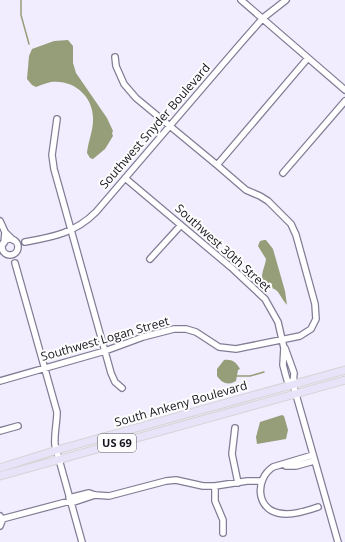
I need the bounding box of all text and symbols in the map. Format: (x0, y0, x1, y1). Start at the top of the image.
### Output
street label: Southwest Snyder Boulevard (95, 59, 214, 192)
street label: Southwest 30th Street (172, 200, 275, 295)
street label: Southwest Logan Street (39, 312, 171, 365)
street label: South Ankeny Boulevard (112, 376, 249, 431)
road number: US 69 (98, 434, 136, 452)

